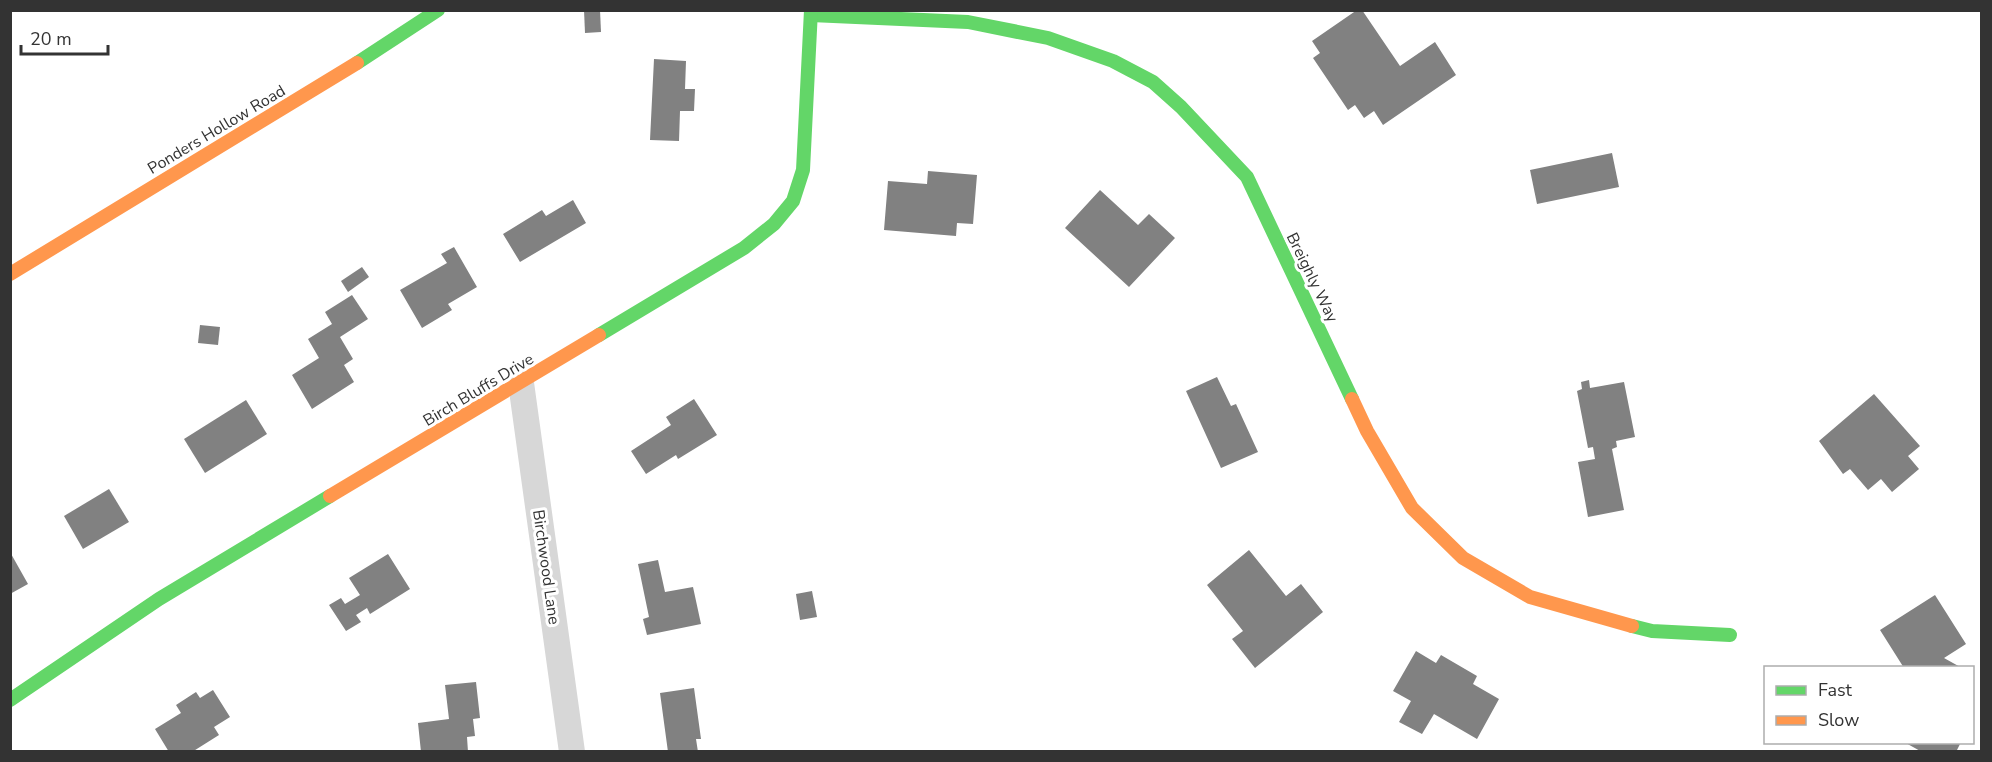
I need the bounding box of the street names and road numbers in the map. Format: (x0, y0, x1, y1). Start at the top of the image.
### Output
street label: Ponders Hollow Road (144, 80, 290, 180)
street label: Breighly Way (1281, 229, 1344, 327)
street label: Birch Bluffs Drive (419, 348, 538, 432)
street label: Birchwood Lane (527, 508, 565, 626)

